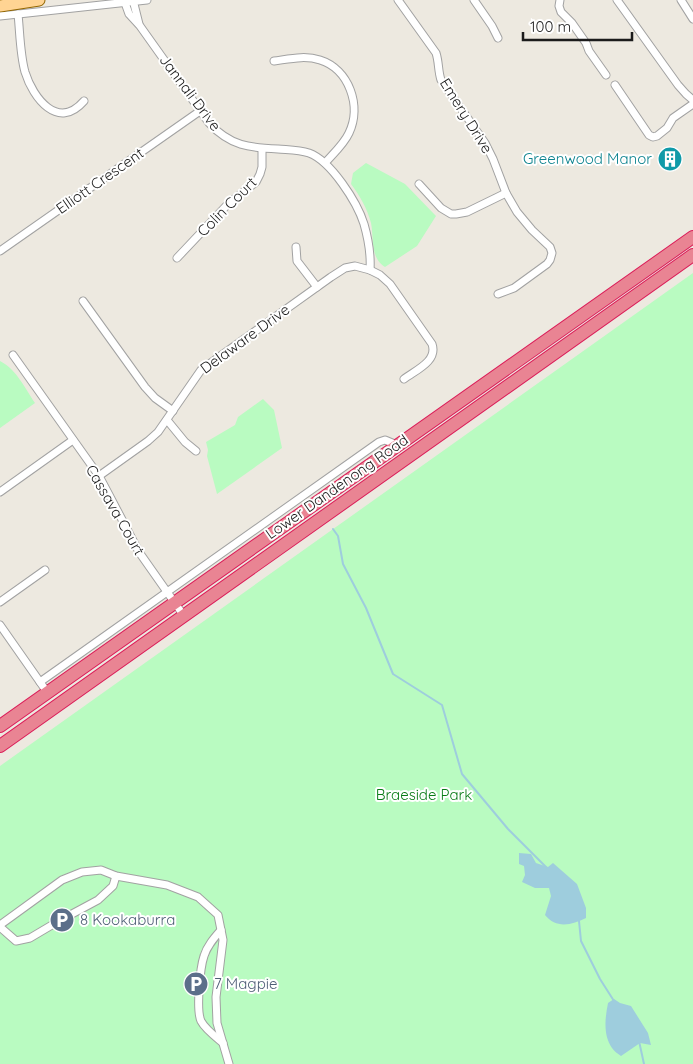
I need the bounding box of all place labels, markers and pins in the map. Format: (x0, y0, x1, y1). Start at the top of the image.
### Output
building icon: Greenwood Manor (657, 146, 683, 172)
place label: Greenwood Manor (523, 149, 652, 168)
parking icon: 8 Kookaburra (49, 907, 75, 933)
place label: 8 Kookaburra (80, 910, 175, 929)
parking icon: 7 Magpie (183, 971, 209, 997)
place label: 7 Magpie (214, 974, 277, 993)

